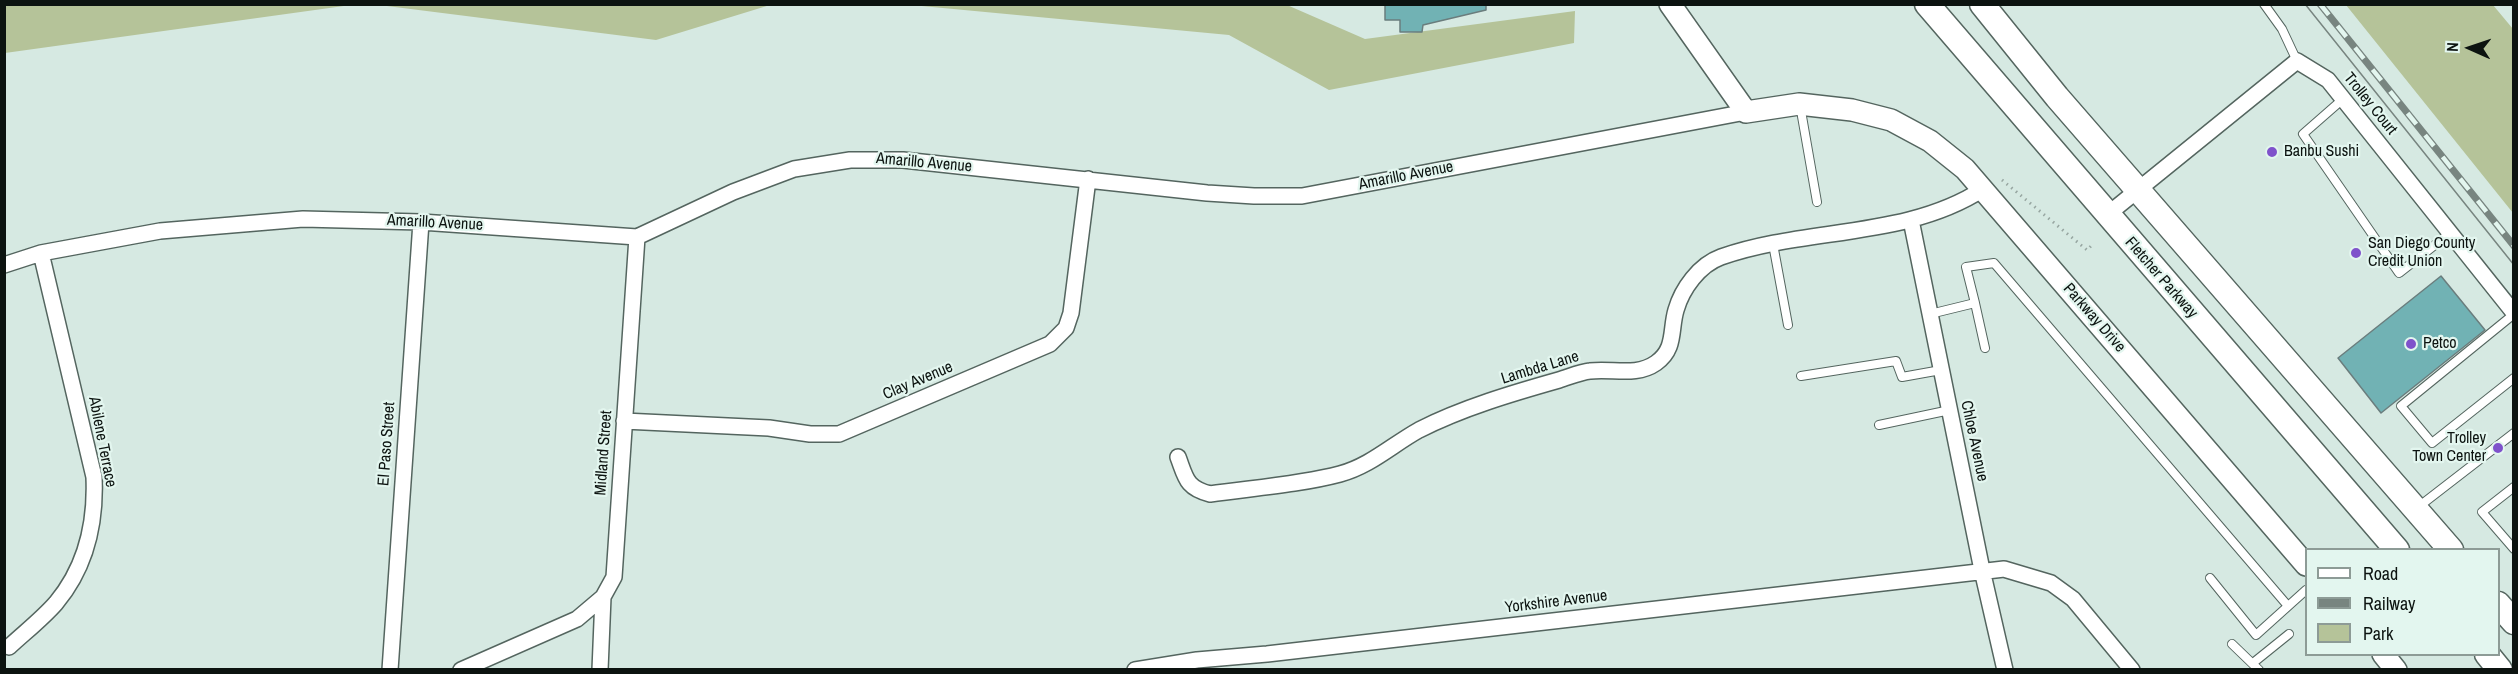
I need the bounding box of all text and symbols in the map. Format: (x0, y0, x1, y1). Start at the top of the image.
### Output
north arrow (2440, 18, 2500, 78)
text: N (2441, 42, 2463, 52)
street label: Trolley Court (2339, 69, 2401, 139)
place label: Banbu Sushi (2284, 142, 2359, 162)
marker: Banbu Sushi (2265, 145, 2279, 159)
street label: Amarillo Avenue (875, 149, 973, 177)
street label: Amarillo Avenue (1357, 157, 1455, 195)
street label: Amarillo Avenue (387, 211, 483, 235)
street label: Fletcher Parkway (2121, 233, 2201, 323)
place label: San Diego County Credit Union (2368, 234, 2475, 272)
marker: San Diego County Credit Union (2349, 246, 2363, 260)
street label: Parkway Drive (2059, 280, 2129, 356)
place label: Petco (2423, 334, 2457, 354)
marker: Petco (2404, 337, 2418, 351)
street label: Lambda Lane (1499, 347, 1581, 389)
street label: Clay Avenue (880, 358, 956, 404)
street label: Abilene Terrace (84, 395, 120, 489)
street label: Chloe Avenue (1956, 399, 1992, 483)
street label: El Paso Street (374, 401, 400, 487)
street label: Midland Street (591, 410, 617, 496)
place label: Trolley Town Center (2412, 429, 2486, 467)
marker: Trolley Town Center (2491, 441, 2505, 455)
legend (2305, 548, 2500, 656)
text: Road (2363, 561, 2398, 586)
street label: Yorkshire Avenue (1504, 586, 1608, 618)
text: Railway (2363, 591, 2416, 616)
text: Park (2363, 621, 2393, 646)

